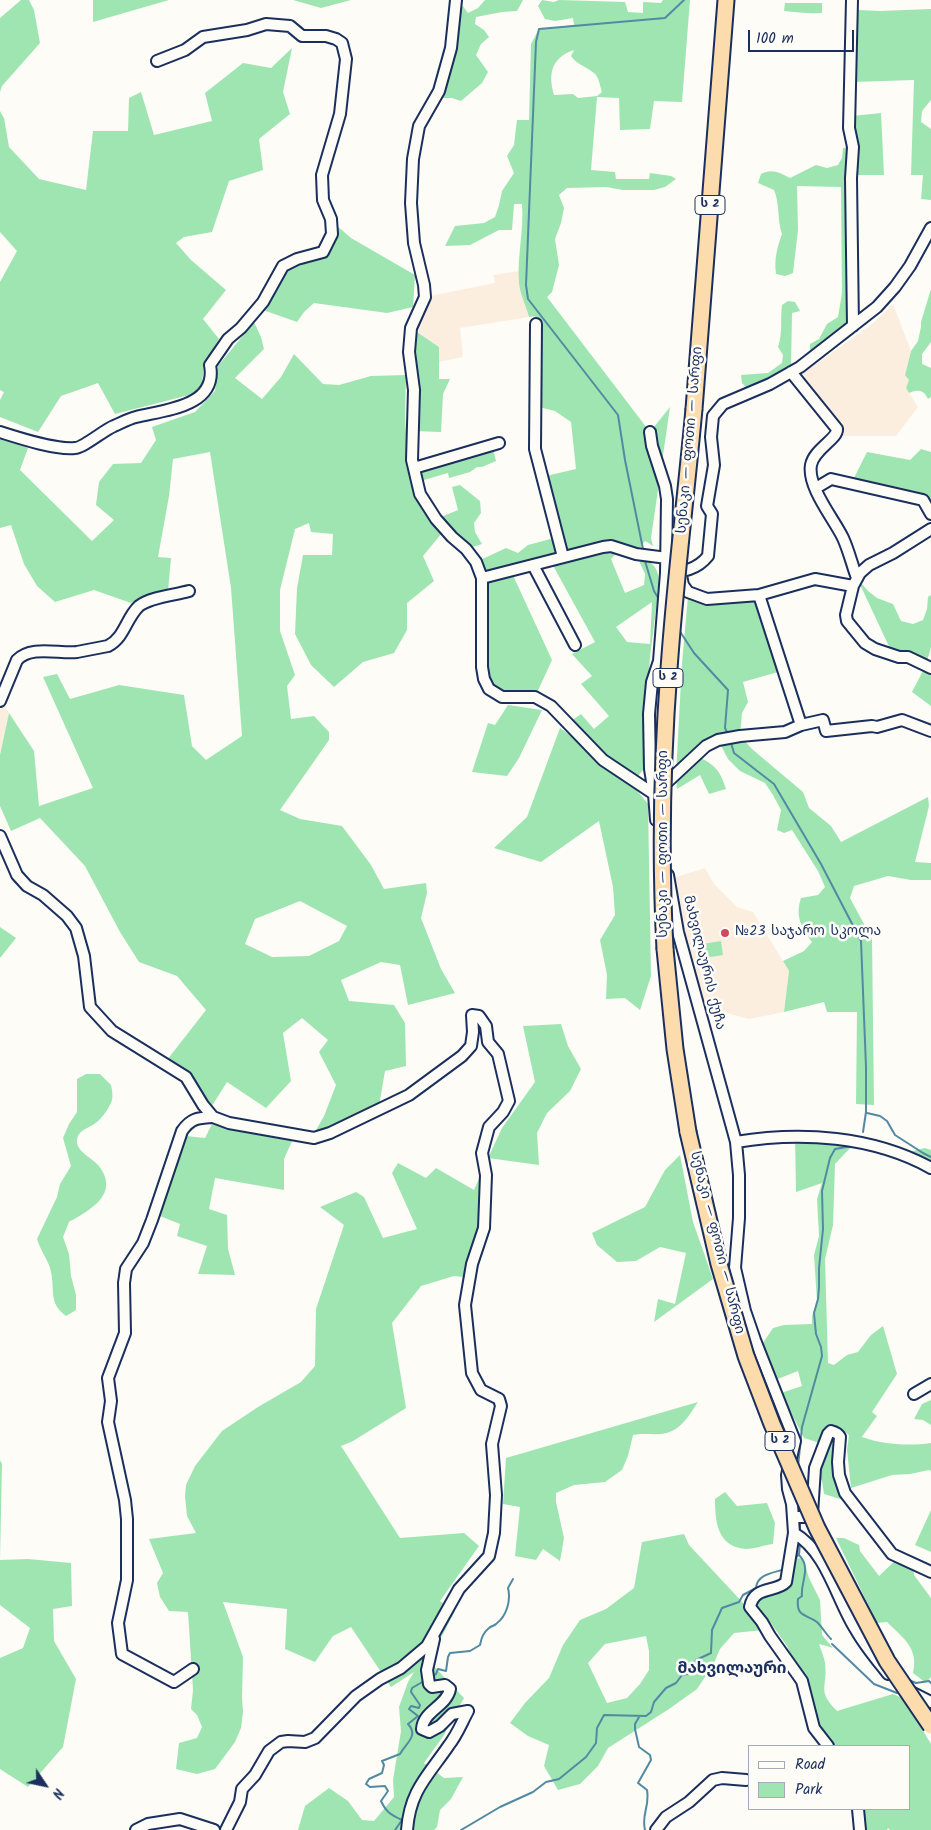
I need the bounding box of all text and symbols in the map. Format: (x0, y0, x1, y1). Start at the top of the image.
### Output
scale bar (751, 20, 857, 52)
text: 100 m (756, 27, 794, 51)
road number: ს 2 (695, 196, 725, 214)
street label: სენაკი — ფოთი — სარფი (674, 346, 708, 534)
road number: ს 2 (653, 668, 683, 688)
street label: სენაკი — ფოთი — სარფი (657, 750, 673, 938)
street label: მახვილაურის ქუჩა (678, 894, 728, 1032)
place label: №23 საჯარო სკოლა (735, 925, 881, 941)
marker: №23 საჯარო სკოლა (719, 927, 731, 939)
street label: სენაკი — ფოთი — სარფი (685, 1150, 747, 1336)
road number: ს 2 (765, 1432, 795, 1450)
district label: მახვილაური (677, 1660, 787, 1680)
legend (748, 1745, 911, 1810)
text: Road (795, 1753, 825, 1777)
north arrow (20, 1760, 70, 1810)
text: Park (795, 1778, 822, 1802)
text: N (46, 1784, 69, 1803)

